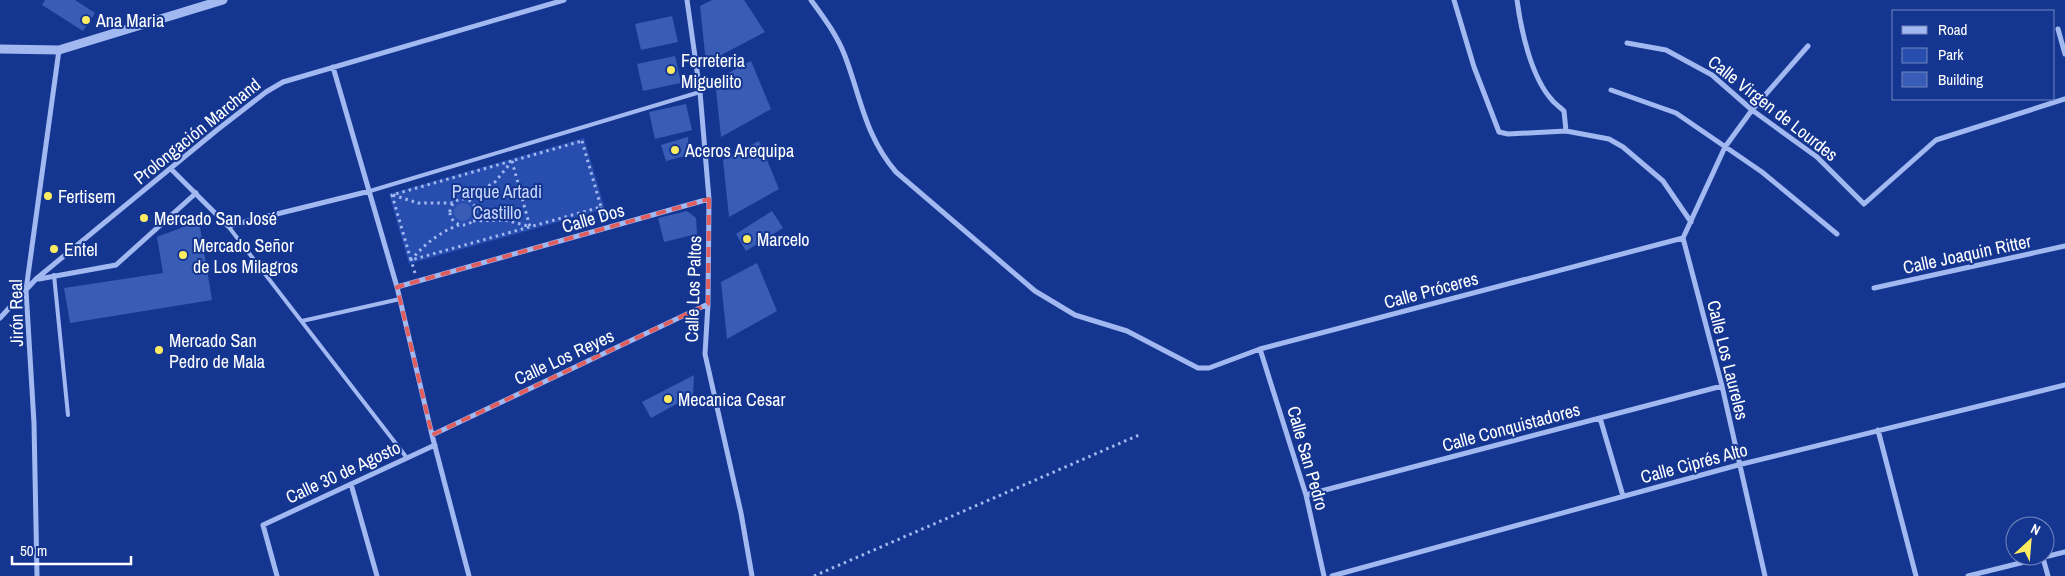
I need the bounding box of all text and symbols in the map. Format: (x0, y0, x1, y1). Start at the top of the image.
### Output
place label: Ana Maria (95, 8, 164, 33)
legend (1892, 10, 2055, 100)
marker: Ana Maria (80, 14, 92, 26)
text: Road (1938, 19, 1967, 40)
text: Park (1938, 44, 1964, 65)
place label: Ferreteria Miguelito (681, 48, 745, 94)
street label: Calle Virgen de Lourdes (1703, 49, 1843, 167)
marker: Ferreteria Miguelito (665, 64, 677, 76)
text: Building (1938, 69, 1983, 90)
street label: Prolongación Marchand (128, 72, 266, 190)
place label: Aceros Arequipa (684, 138, 794, 163)
marker: Aceros Arequipa (669, 144, 681, 156)
park label: Parque Artadi Castillo (452, 179, 542, 225)
place label: Fertisem (58, 184, 116, 209)
marker: Fertisem (42, 190, 54, 202)
street label: Calle Dos (559, 197, 627, 239)
place label: Mercado San José (154, 206, 277, 231)
marker: Mercado San José (138, 212, 150, 224)
place label: Marcelo (757, 227, 810, 252)
street label: Calle Joaquin Ritter (1901, 228, 2033, 280)
place label: Mercado Señor de Los Milagros (193, 233, 298, 279)
marker: Marcelo (741, 233, 753, 245)
street label: Calle Los Paltos (679, 235, 707, 343)
place label: Entel (64, 237, 98, 262)
marker: Entel (48, 243, 60, 255)
marker: Mercado Señor de Los Milagros (177, 249, 189, 261)
street label: Calle Próceres (1381, 265, 1481, 315)
street label: Jirón Real (3, 279, 29, 347)
street label: Calle Los Laureles (1701, 298, 1755, 422)
street label: Calle Los Reyes (510, 323, 618, 391)
place label: Mercado San Pedro de Mala (169, 328, 265, 374)
marker: Mercado San Pedro de Mala (153, 344, 165, 356)
place label: Mecanica Cesar (678, 387, 786, 412)
marker: Mecanica Cesar (662, 393, 674, 405)
street label: Calle Conquistadores (1439, 397, 1583, 457)
street label: Calle San Pedro (1281, 403, 1335, 513)
street label: Calle 30 de Agosto (282, 434, 404, 510)
street label: Calle Ciprés Alto (1638, 437, 1750, 489)
north arrow (2005, 516, 2055, 566)
text: N (2028, 519, 2043, 539)
scale bar (12, 534, 131, 566)
text: 50 m (20, 540, 47, 561)

